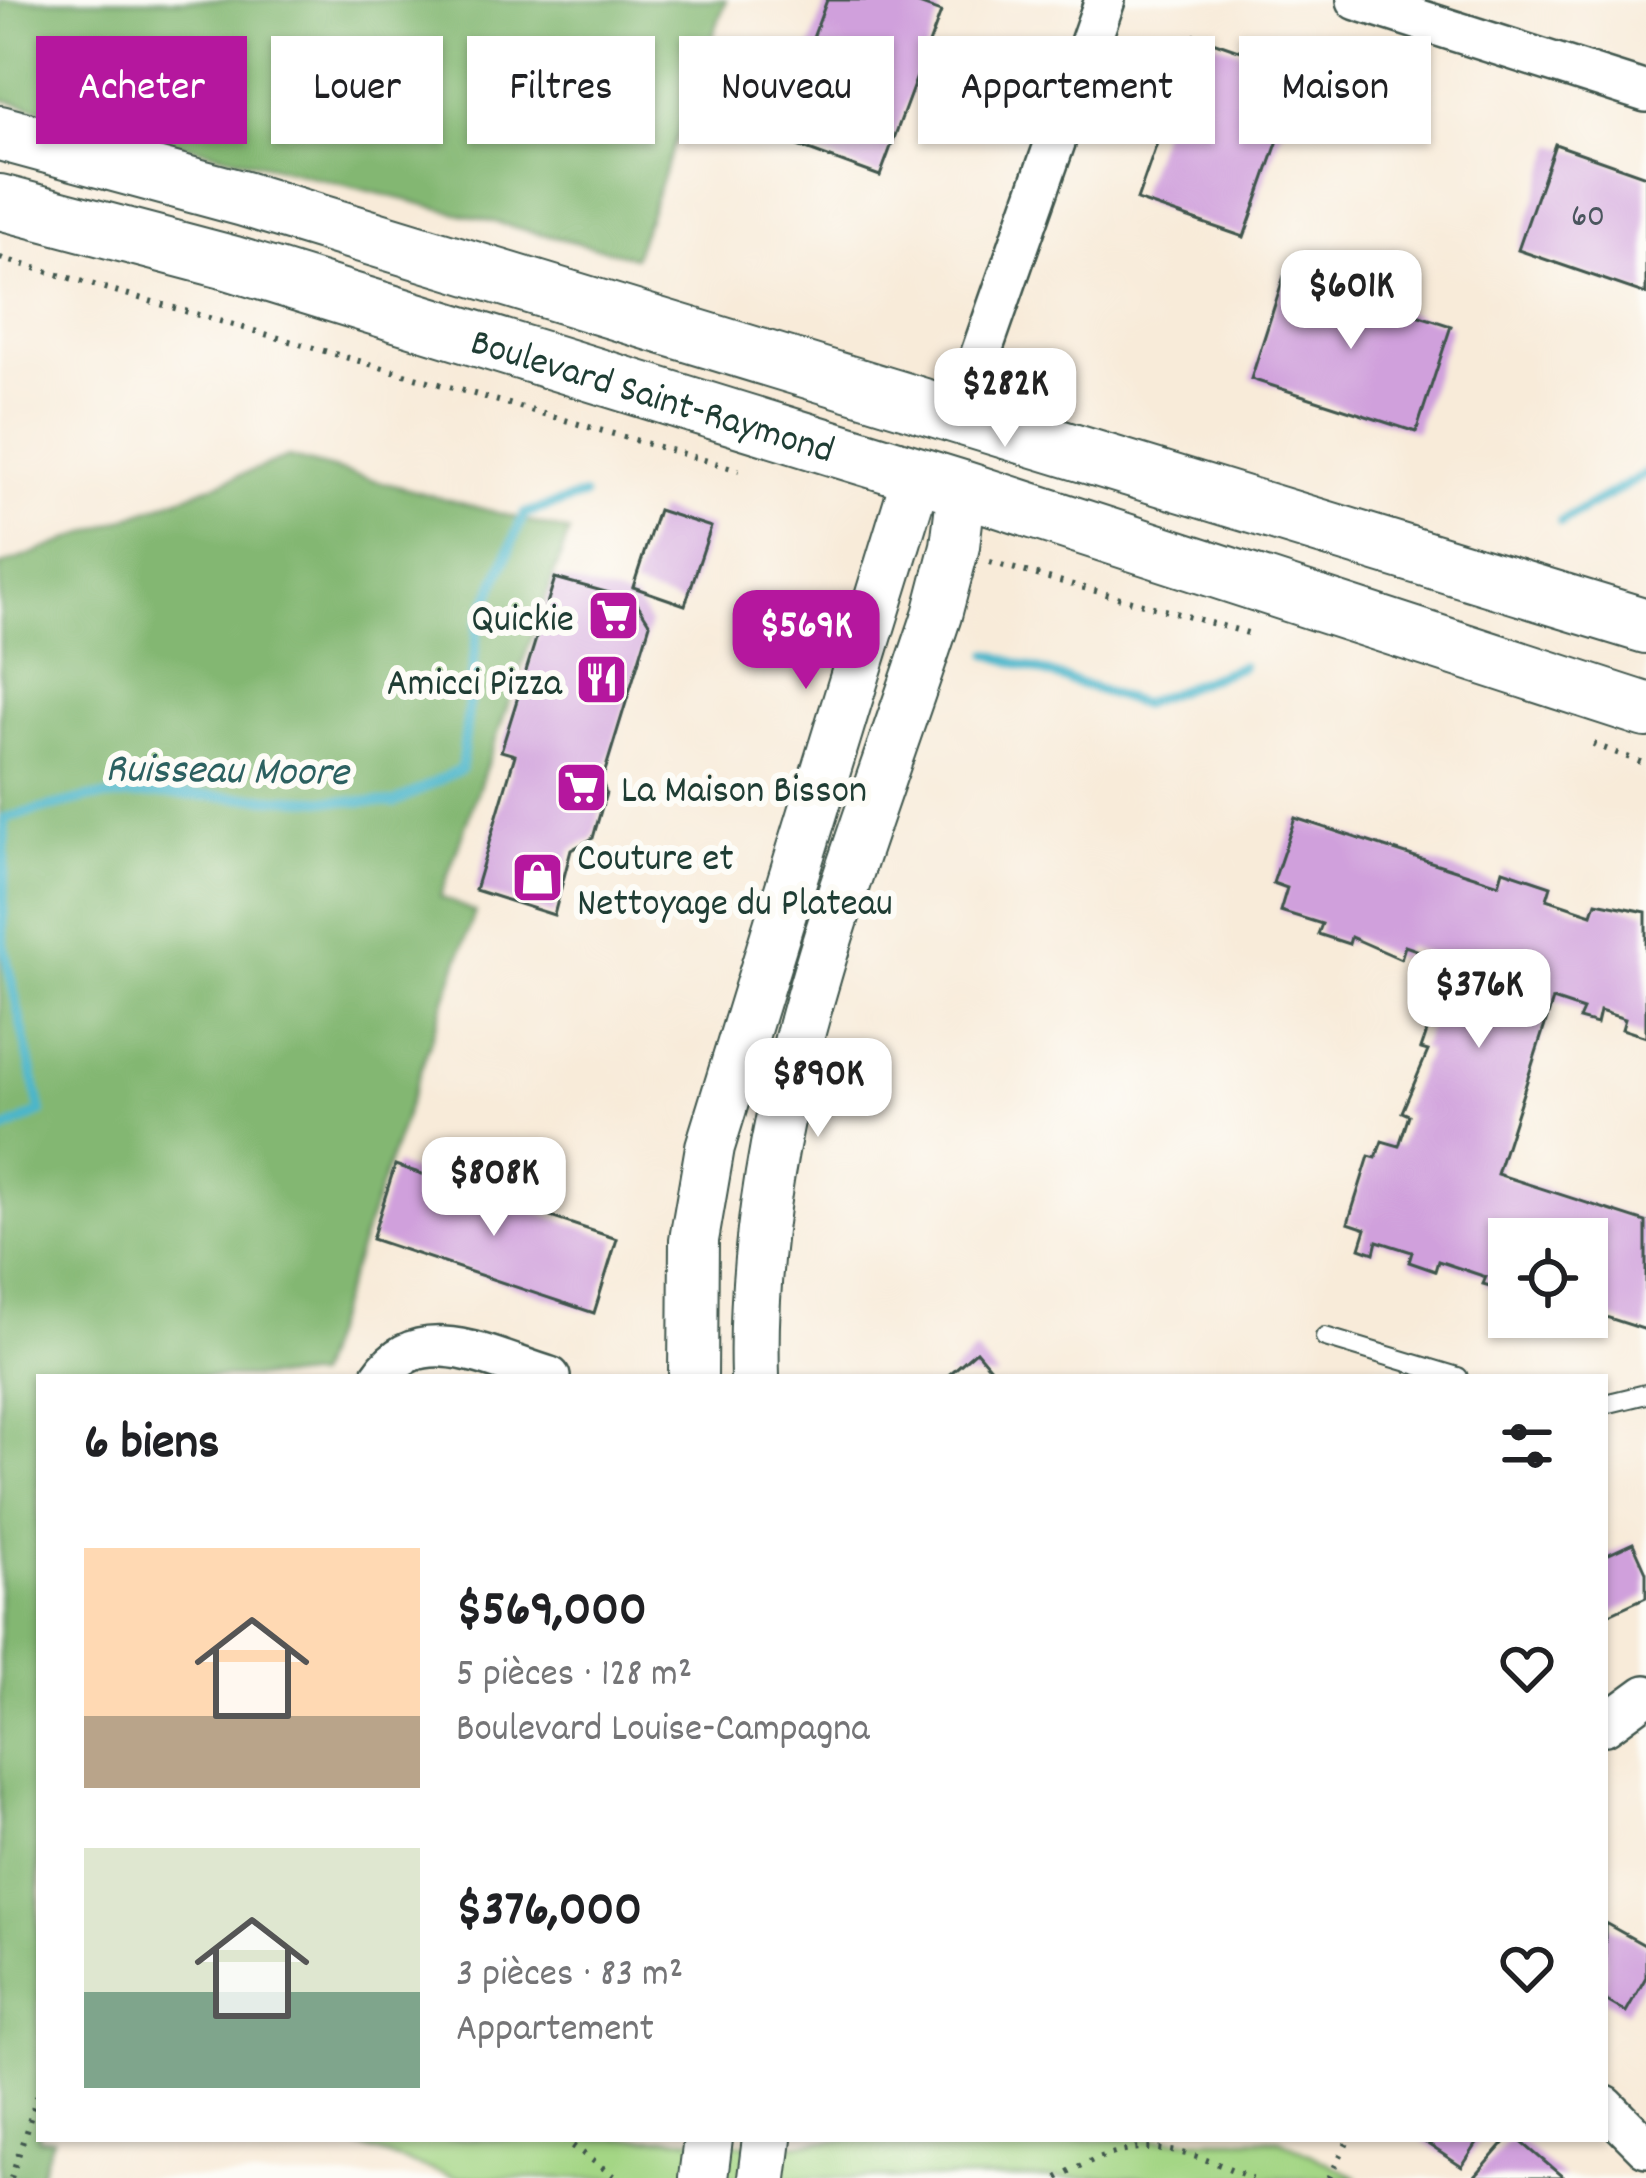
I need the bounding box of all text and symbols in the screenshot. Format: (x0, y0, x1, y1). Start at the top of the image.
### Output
chip: Acheter (36, 36, 247, 144)
chip: Louer (271, 36, 443, 144)
chip: Filtres (467, 36, 655, 144)
chip: Nouveau (679, 36, 894, 144)
chip: Appartement (918, 36, 1215, 144)
chip: Maison (1239, 36, 1431, 144)
house number: 60 (1571, 195, 1605, 242)
pin: $601K (1267, 250, 1435, 352)
text: $601K (1308, 261, 1394, 316)
street label: Boulevard Saint-Raymond (463, 317, 840, 481)
pin: $282K (921, 348, 1089, 450)
text: $282K (961, 359, 1049, 414)
supermarket icon: Quickie (585, 588, 641, 644)
pin: $569K (722, 590, 890, 692)
place label: Quickie (471, 595, 574, 650)
text: $569K (760, 601, 852, 656)
restaurant icon: Amicci Pizza (573, 652, 629, 708)
place label: Amicci Pizza (387, 659, 563, 714)
water label: Ruisseau Moore (105, 742, 352, 806)
supermarket icon: La Maison Bisson (554, 759, 610, 815)
place label: La Maison Bisson (621, 766, 867, 821)
place label: Couture et Nettoyage du Plateau (577, 834, 893, 934)
shop icon: Couture et Nettoyage du Plateau (510, 849, 566, 905)
pin: $376K (1395, 949, 1563, 1051)
text: $376K (1434, 960, 1524, 1015)
pin: $890K (734, 1038, 902, 1140)
text: $890K (772, 1049, 864, 1104)
pin: $808K (410, 1137, 578, 1239)
text: $808K (449, 1148, 539, 1203)
map controls (1488, 1218, 1608, 1338)
button: locate (1488, 1218, 1608, 1338)
text: 6 biens (84, 1410, 220, 1482)
icon: filters (1494, 1413, 1560, 1479)
text: $569,000 (456, 1577, 647, 1649)
icon: home (180, 1596, 324, 1740)
icon: heart (1494, 1635, 1560, 1701)
text: 5 pièces · 128 m² (456, 1649, 692, 1704)
text: Boulevard Louise-Campagna (456, 1704, 870, 1759)
text: $376,000 (456, 1877, 642, 1949)
icon: home (180, 1896, 324, 2040)
icon: heart (1494, 1935, 1560, 2001)
text: 3 pièces · 83 m² (456, 1949, 683, 2004)
text: Appartement (456, 2004, 654, 2059)

